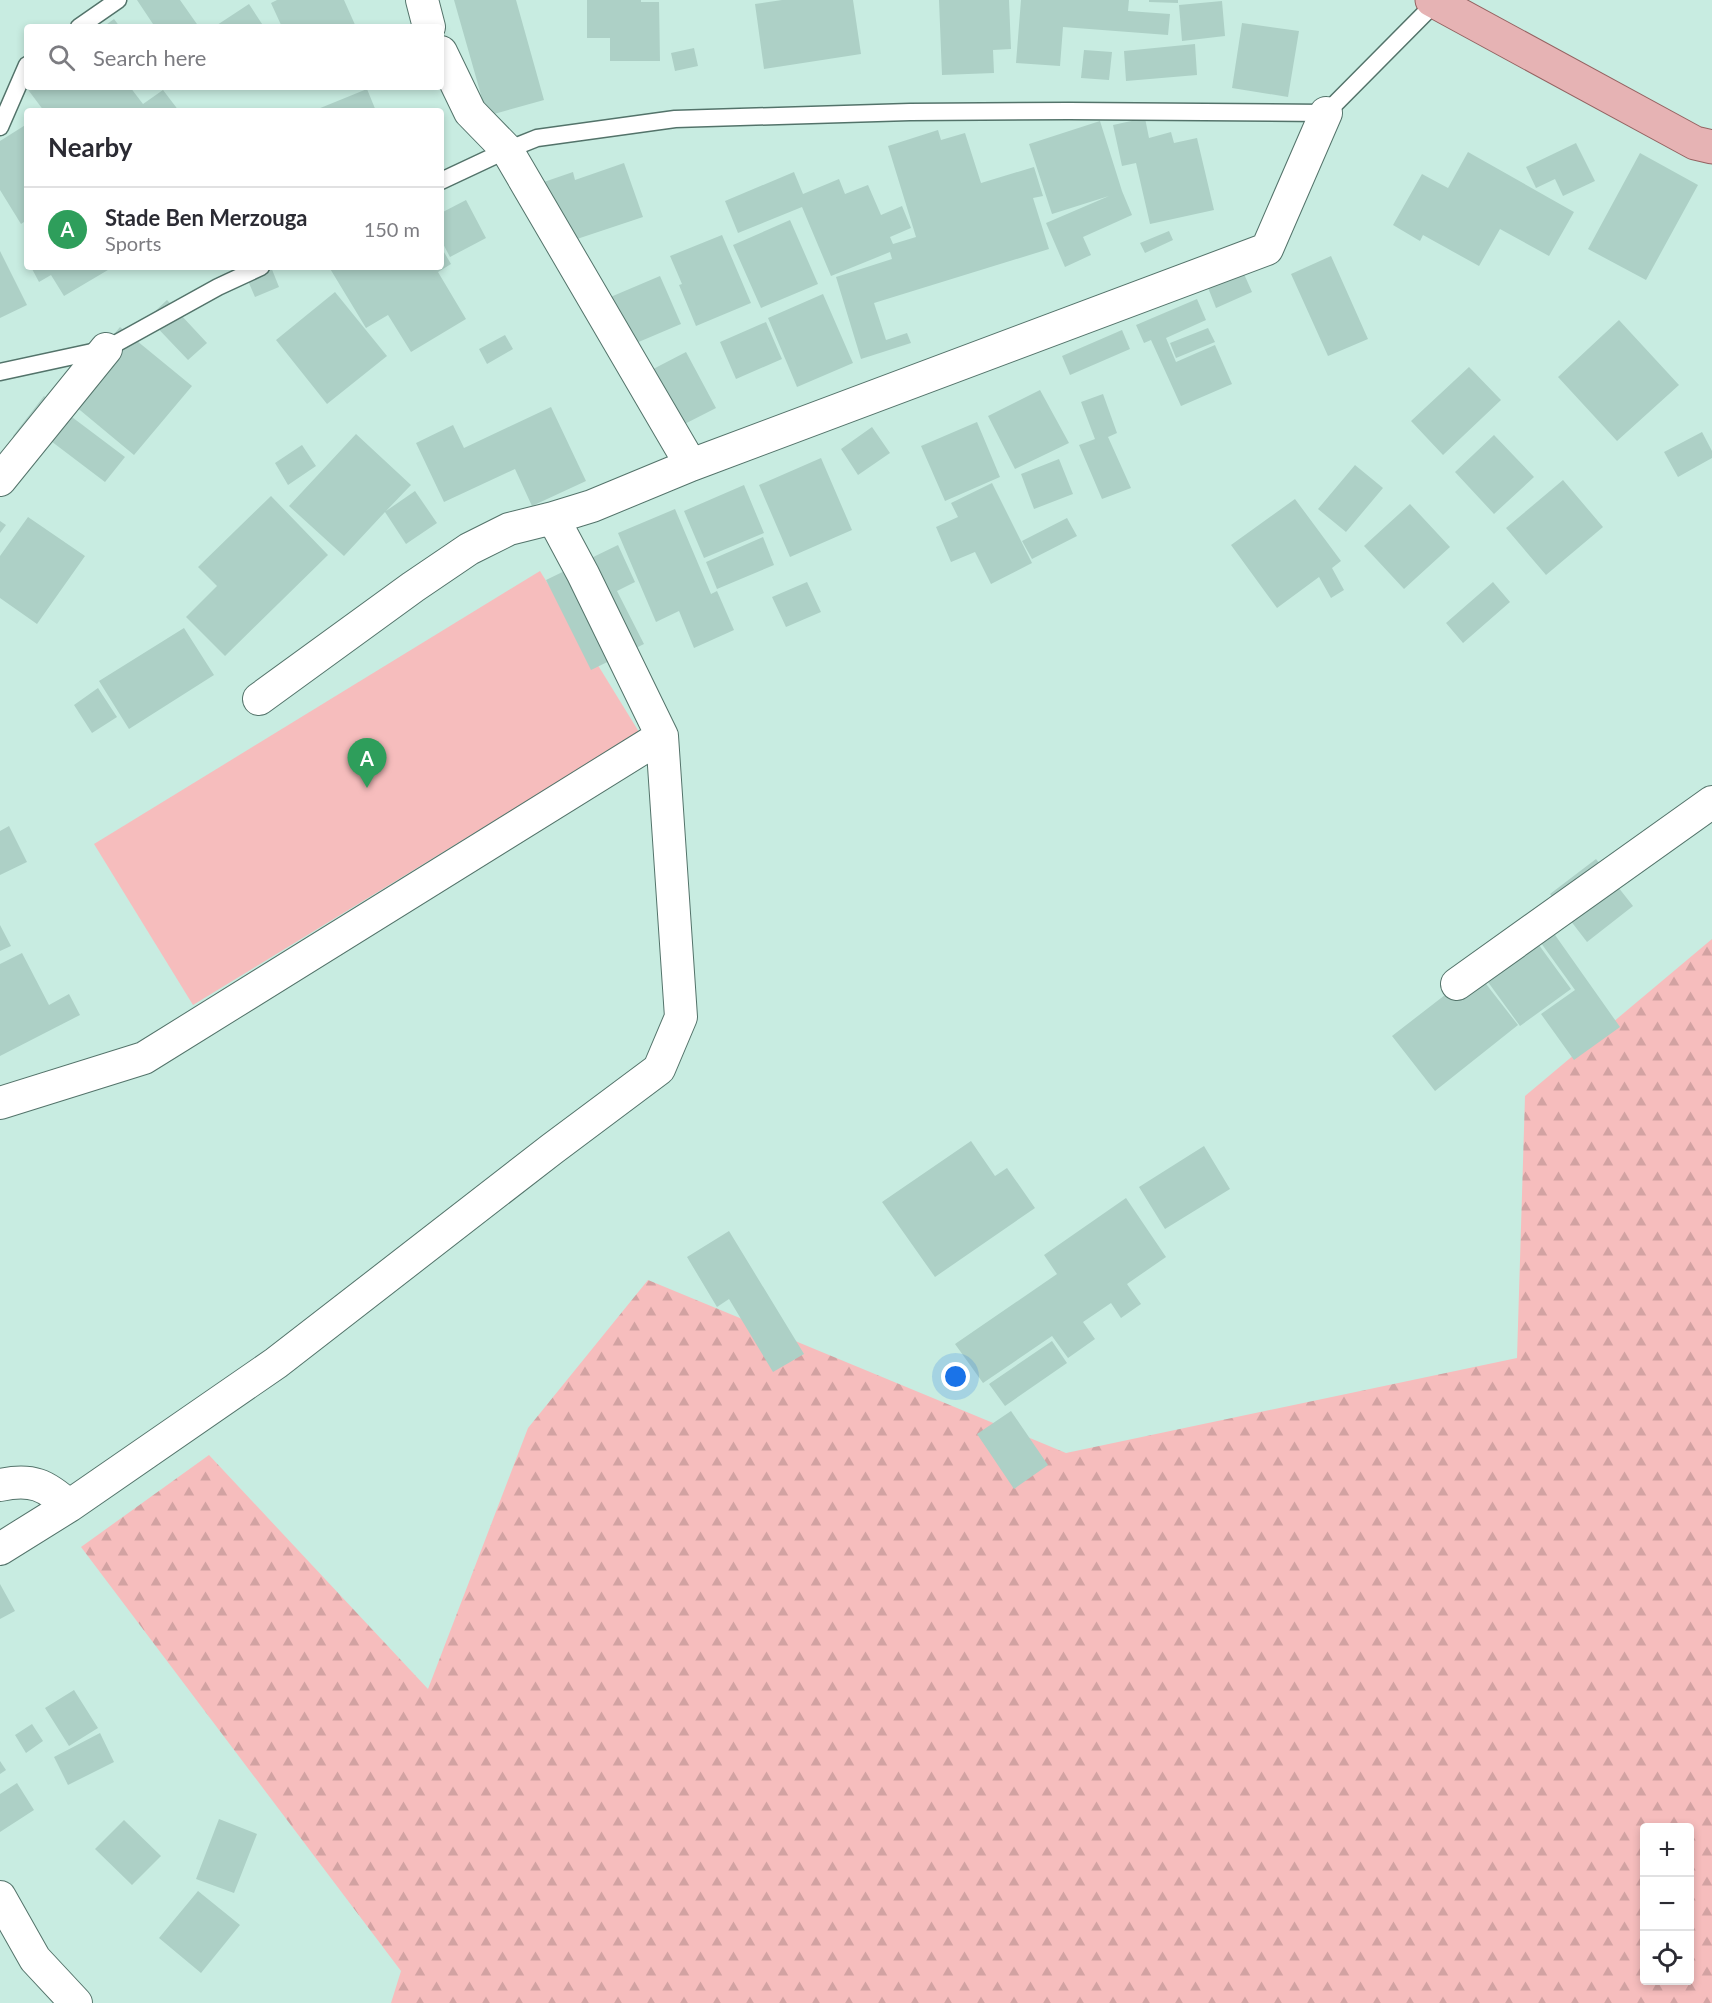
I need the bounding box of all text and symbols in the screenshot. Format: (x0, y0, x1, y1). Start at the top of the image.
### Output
search box (24, 24, 444, 90)
icon: search (45, 41, 78, 74)
text: Search here (93, 44, 206, 71)
text: Nearby (48, 131, 133, 163)
text: Stade Ben Merzouga (105, 204, 308, 231)
text: A (61, 217, 74, 241)
text: 150 m (364, 217, 420, 241)
text: Sports (105, 231, 161, 255)
pin: A (348, 738, 386, 788)
your location (941, 1362, 970, 1391)
map controls (1640, 1823, 1694, 1985)
button: + (1640, 1823, 1694, 1877)
button: − (1640, 1877, 1694, 1931)
button: locate (1640, 1931, 1694, 1985)

